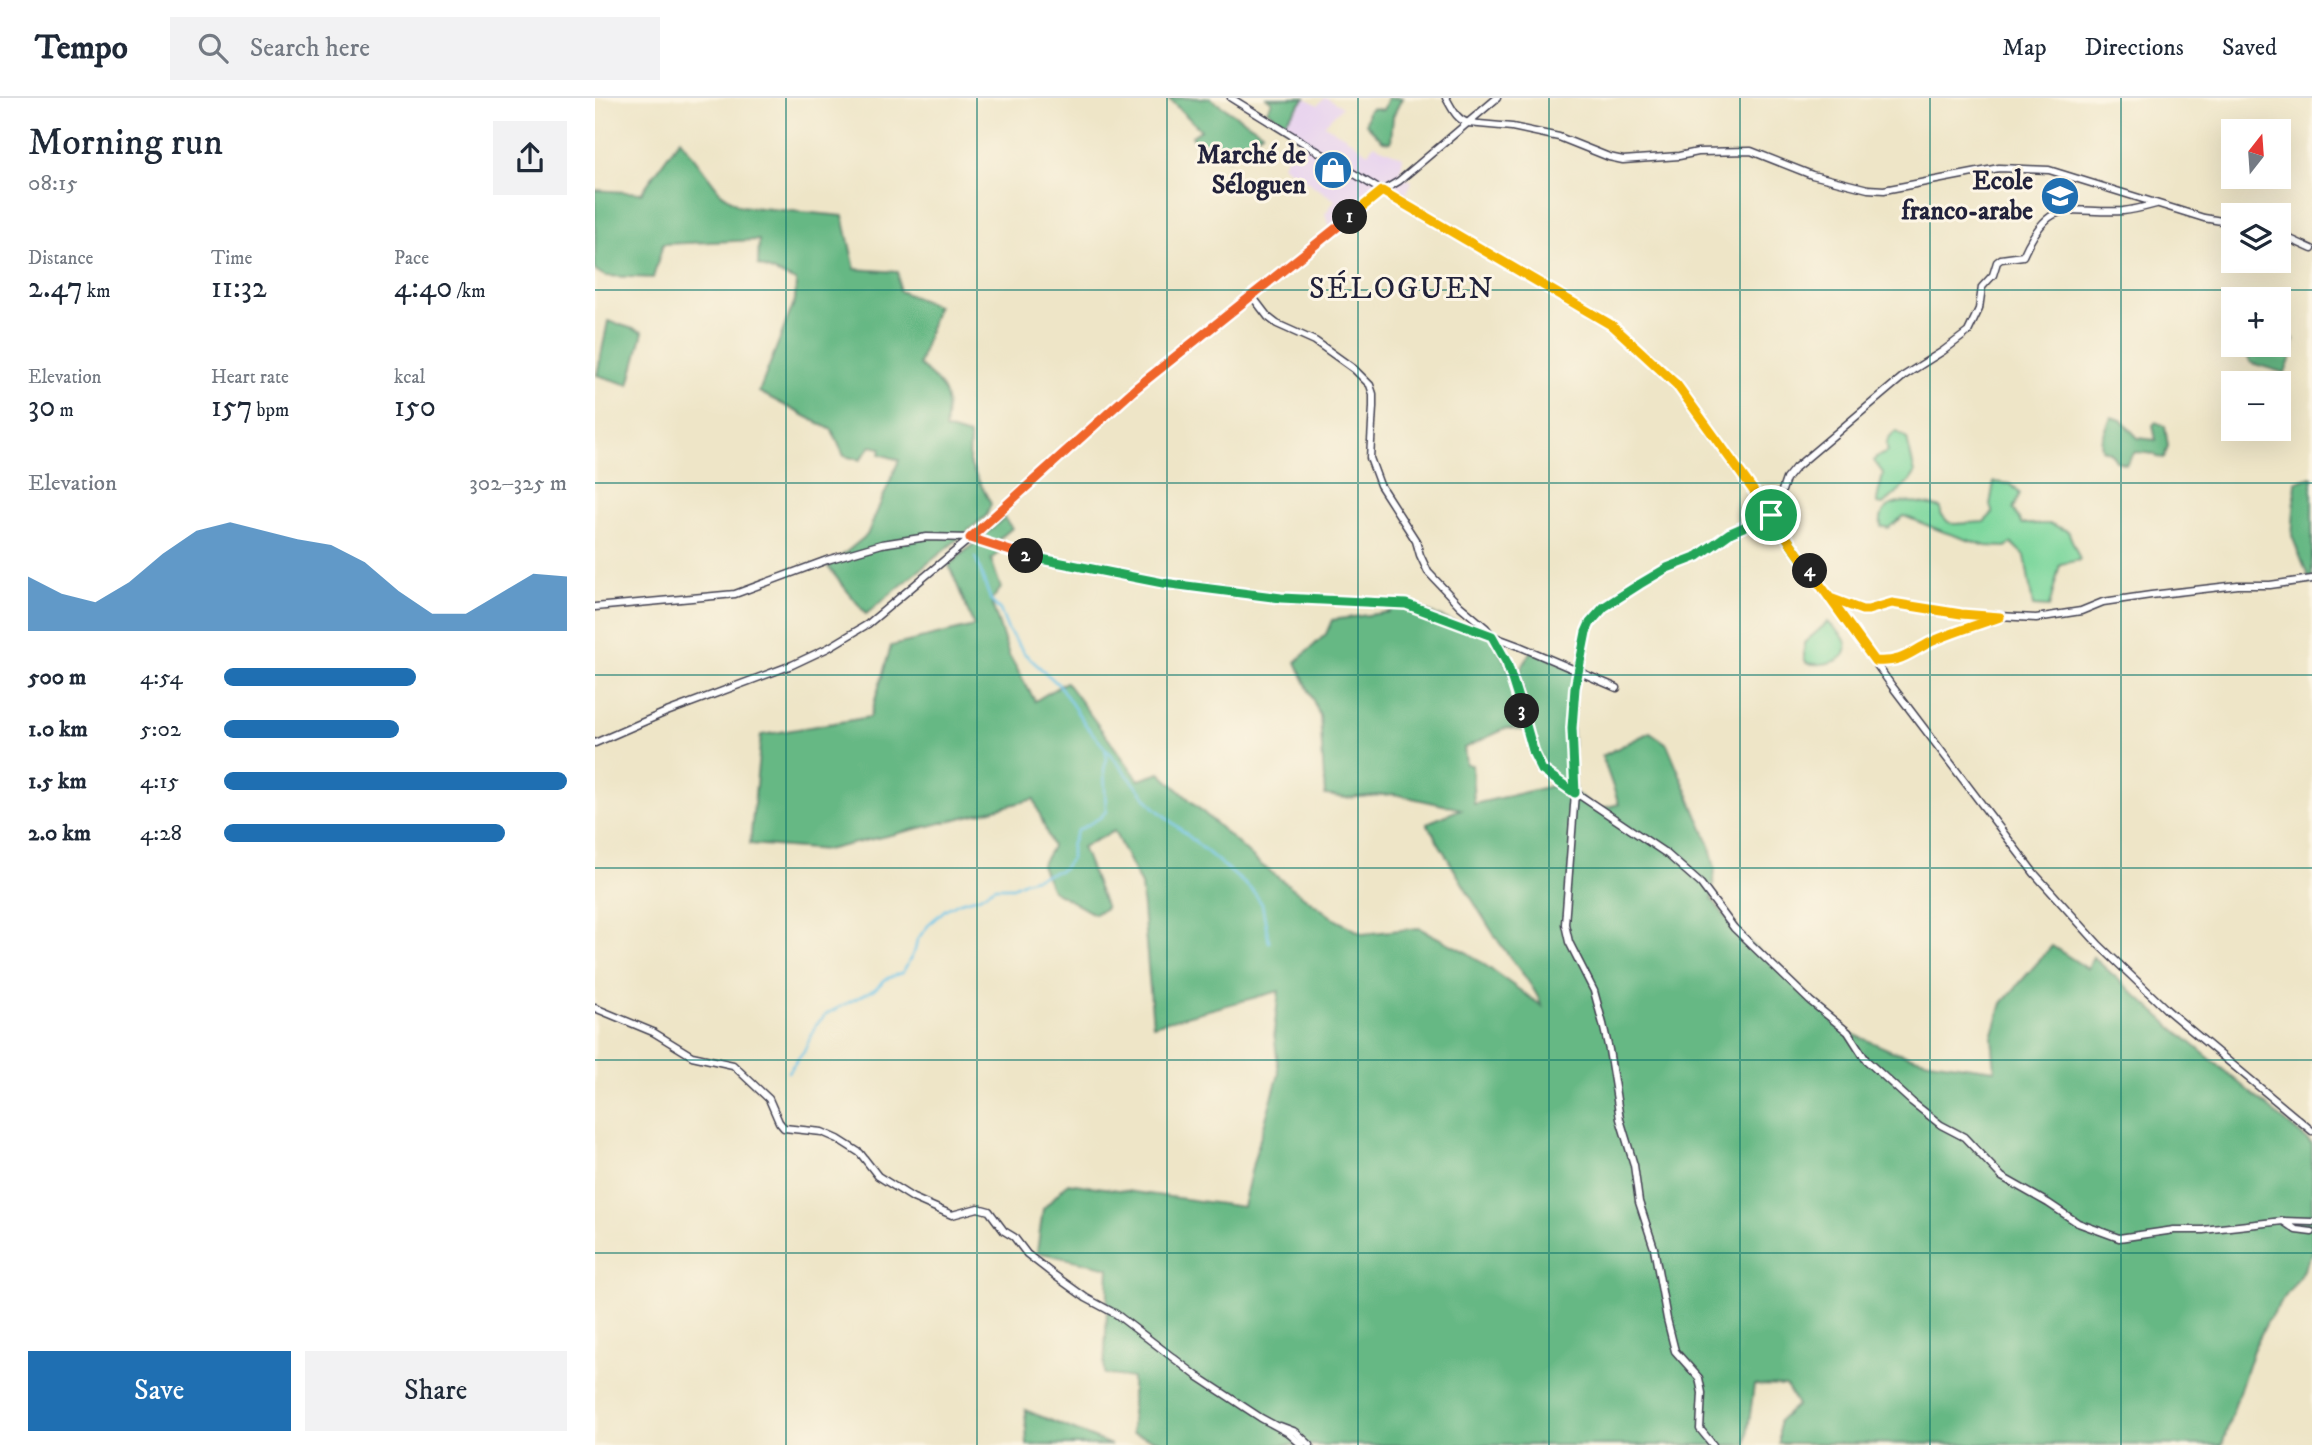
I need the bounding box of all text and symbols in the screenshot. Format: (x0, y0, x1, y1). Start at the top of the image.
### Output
search box (170, 17, 660, 80)
text: Tempo (35, 28, 128, 69)
icon: search (194, 29, 232, 67)
text: Search here (250, 32, 370, 65)
text: Map (2002, 33, 2047, 63)
text: Directions (2085, 33, 2184, 63)
text: Saved (2222, 33, 2277, 63)
text: Morning run (28, 119, 223, 167)
north arrow (2221, 119, 2291, 189)
map controls (2221, 119, 2291, 441)
button: share (493, 121, 567, 195)
place label: Marché de Séloguen (1197, 139, 1306, 202)
shop icon: Marché de Séloguen (1312, 149, 1354, 191)
place label: Ecole franco-arabe (1900, 165, 2033, 228)
text: 08:15 (28, 169, 78, 198)
school or university icon: Ecole franco-arabe (2039, 175, 2081, 217)
pin: 1 (1333, 200, 1367, 234)
button: layers (2221, 203, 2291, 273)
text: 1 (1346, 205, 1353, 228)
text: Distance (28, 247, 93, 270)
text: Time (211, 247, 252, 270)
text: Pace (394, 247, 429, 270)
text: 2.47 (28, 270, 83, 307)
text: 11:32 (211, 270, 267, 307)
text: 4:40 (394, 270, 453, 307)
district label: SÉLOGUEN (1309, 270, 1495, 308)
text: km (83, 280, 110, 303)
text: /km (453, 280, 485, 303)
button: + (2221, 287, 2291, 357)
text: Elevation (28, 366, 102, 389)
text: Heart rate (211, 366, 289, 389)
text: kcal (394, 366, 425, 389)
button: − (2221, 371, 2291, 441)
text: 30 (28, 389, 55, 426)
text: 157 (211, 389, 253, 426)
text: 150 (394, 389, 436, 426)
text: m (55, 399, 74, 422)
text: bpm (253, 399, 289, 422)
text: Elevation (28, 469, 117, 498)
text: 302–325 m (469, 469, 567, 498)
pin (1741, 485, 1801, 545)
icon: arrive (1752, 496, 1790, 534)
pin: 2 (1009, 538, 1043, 574)
text: 2 (1021, 544, 1030, 567)
pin: 4 (1793, 554, 1827, 588)
text: 4 (1804, 559, 1815, 582)
text: 500 m (28, 663, 86, 692)
text: 4:54 (140, 663, 183, 692)
pin: 3 (1504, 694, 1539, 728)
text: 3 (1518, 699, 1525, 722)
text: 1.0 km (28, 715, 88, 744)
text: 5:02 (140, 715, 181, 744)
text: 1.5 km (28, 767, 87, 796)
text: 4:15 (140, 767, 179, 796)
text: 2.0 km (28, 819, 91, 848)
text: 4:28 (140, 819, 182, 848)
button: Save (28, 1351, 291, 1431)
button: Share (305, 1351, 567, 1431)

